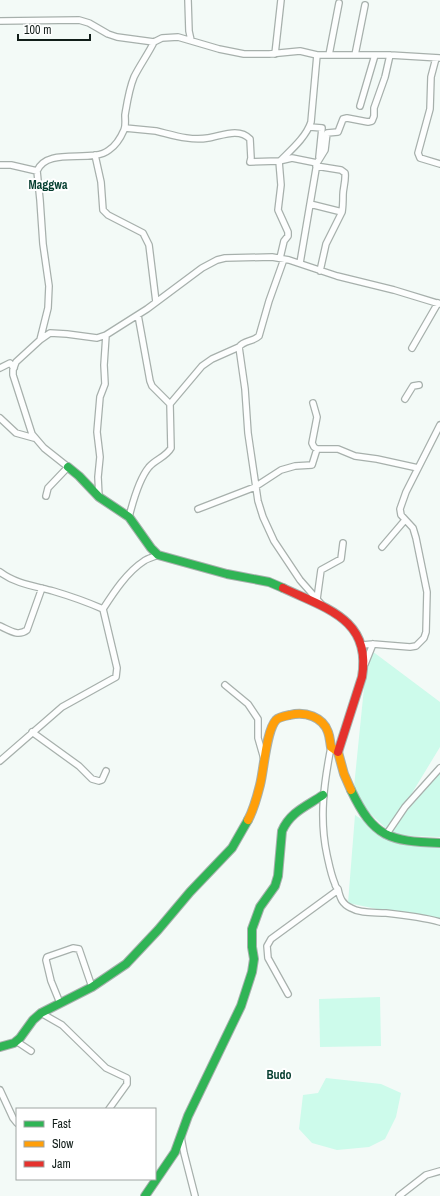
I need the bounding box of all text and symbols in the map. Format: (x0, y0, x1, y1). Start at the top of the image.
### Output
scale bar (18, 16, 90, 42)
text: 100 m (24, 22, 51, 38)
district label: Maggwa (29, 177, 68, 193)
district label: Budo (266, 1067, 292, 1083)
legend (16, 1108, 156, 1180)
text: Fast (52, 1116, 71, 1132)
text: Slow (52, 1136, 74, 1152)
text: Jam (52, 1156, 71, 1172)

